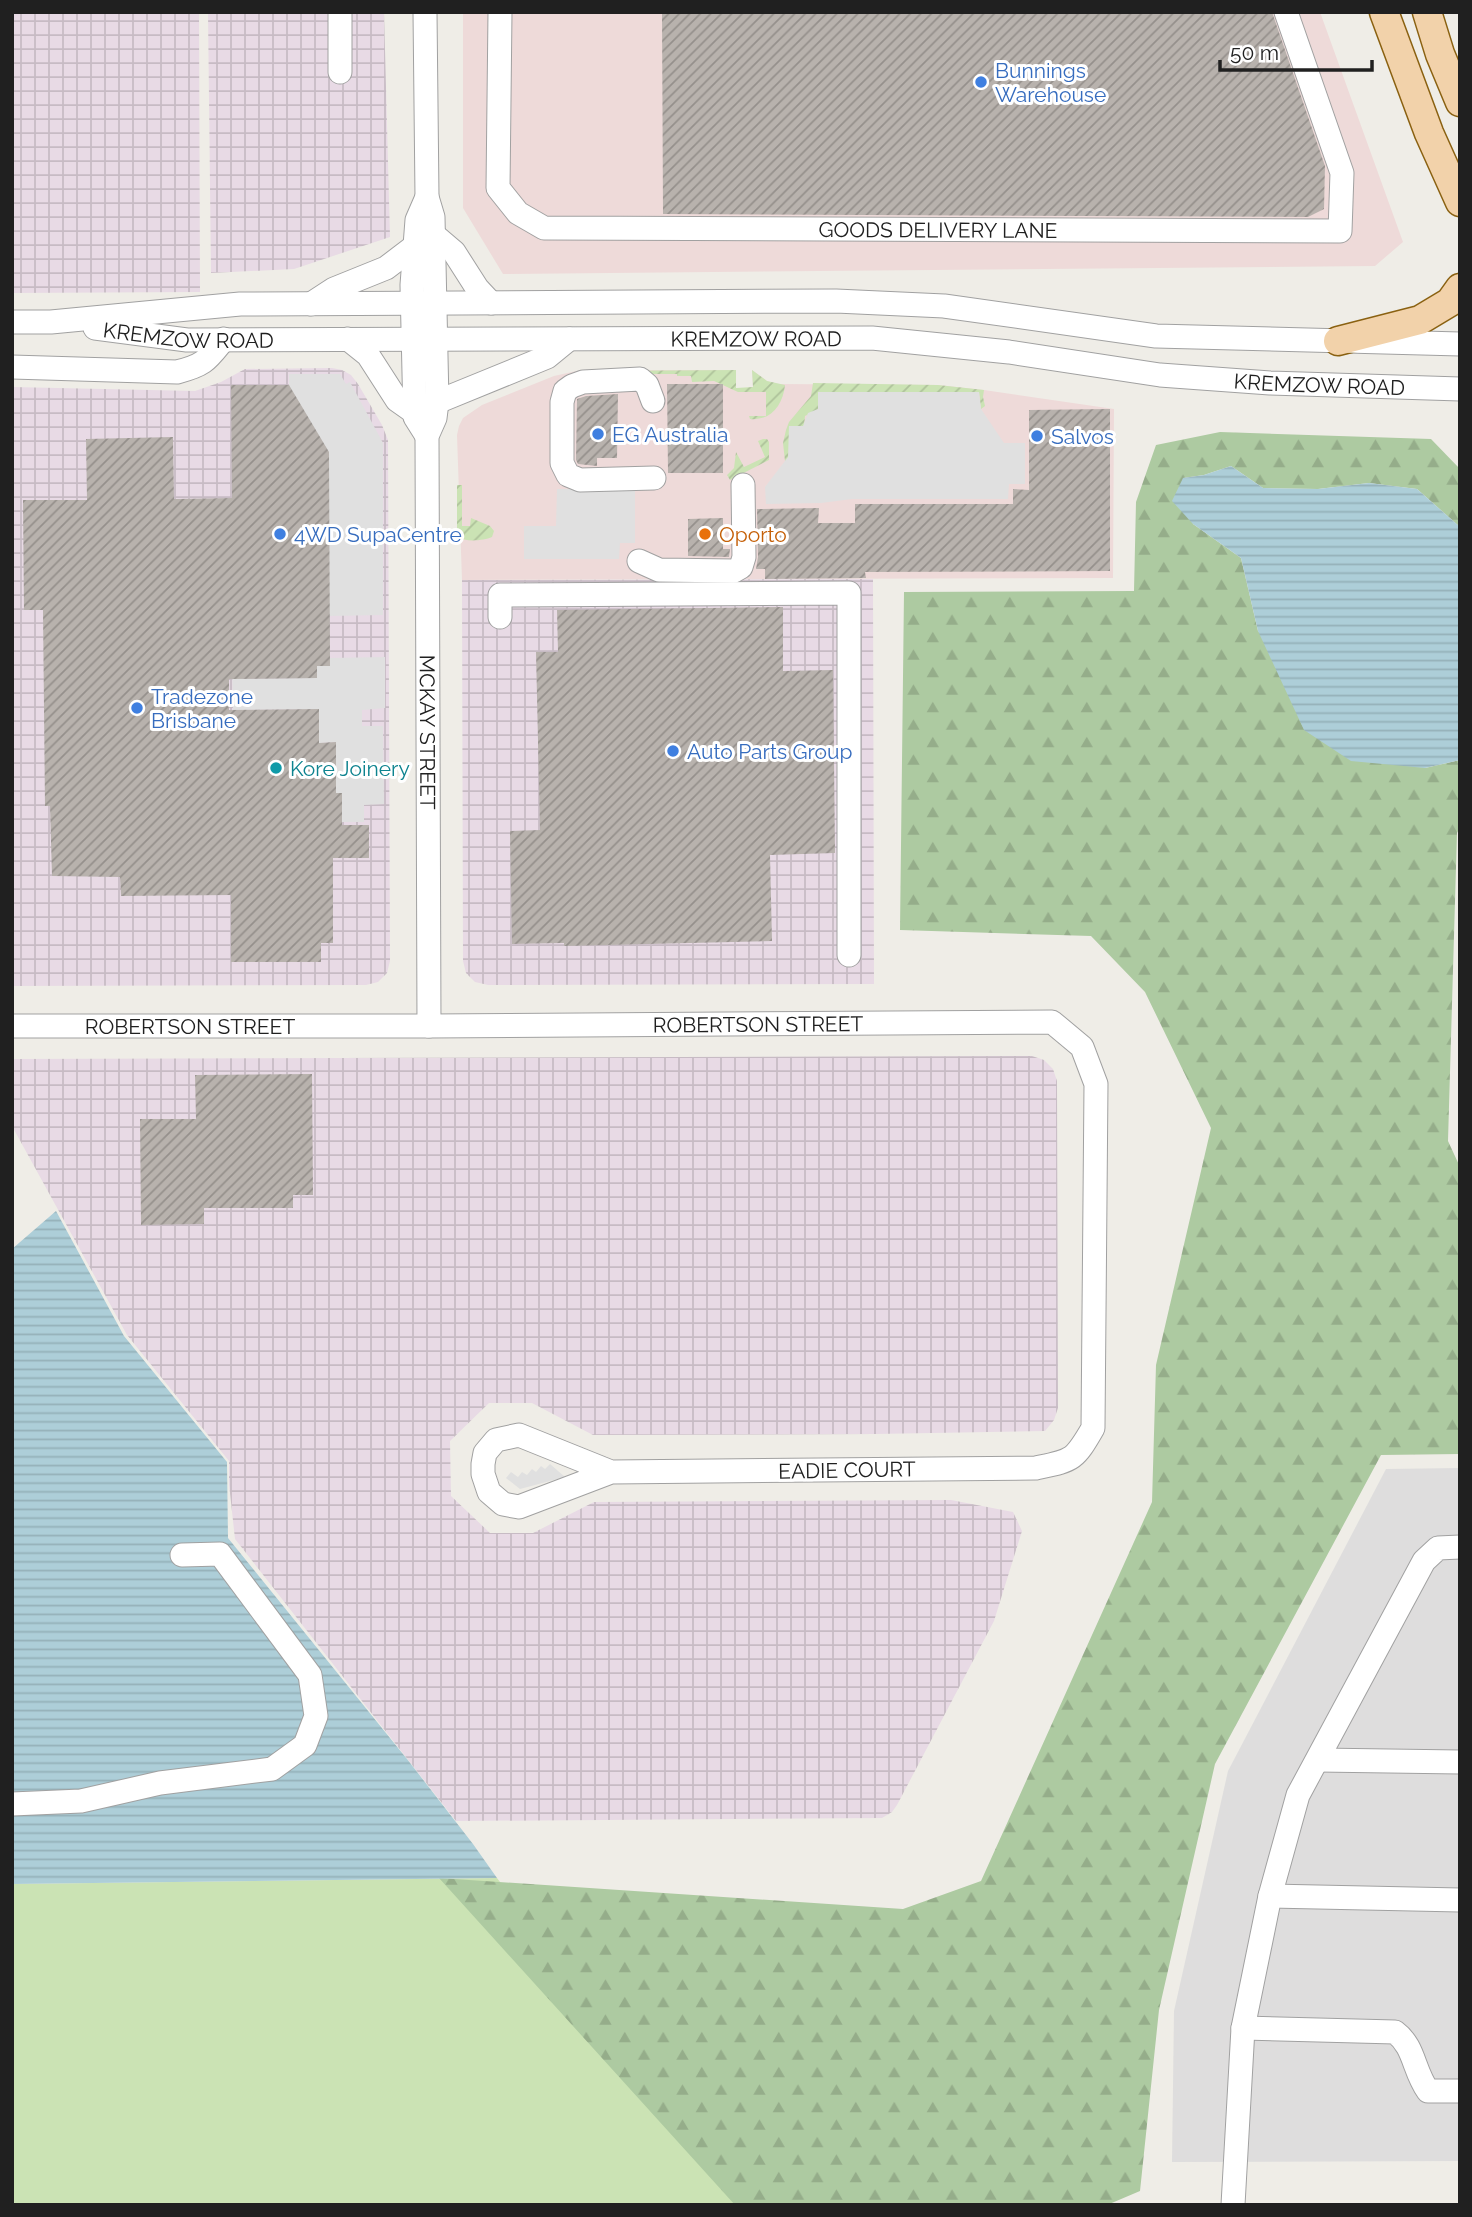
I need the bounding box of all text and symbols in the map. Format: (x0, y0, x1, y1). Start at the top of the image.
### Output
scale bar (1220, 28, 1372, 72)
text: 50 m (1230, 40, 1279, 65)
place label: Bunnings Warehouse (995, 58, 1106, 107)
marker: Bunnings Warehouse (973, 74, 989, 90)
street label: GOODS DELIVERY LANE (818, 217, 1057, 242)
street label: KREMZOW ROAD (102, 317, 274, 353)
street label: KREMZOW ROAD (671, 326, 842, 351)
street label: KREMZOW ROAD (1233, 368, 1405, 400)
place label: EG Australia (612, 422, 728, 447)
place label: Salvos (1051, 424, 1114, 449)
marker: EG Australia (590, 426, 606, 442)
marker: Salvos (1029, 428, 1045, 444)
place label: 4WD SupaCentre (294, 522, 462, 547)
place label: Oporto (719, 522, 787, 547)
marker: 4WD SupaCentre (272, 526, 288, 542)
marker: Oporto (697, 526, 713, 542)
street label: MCKAY STREET (415, 655, 441, 810)
place label: Tradezone Brisbane (151, 684, 253, 733)
marker: Tradezone Brisbane (129, 700, 145, 716)
place label: Auto Parts Group (687, 739, 852, 764)
marker: Auto Parts Group (665, 743, 681, 759)
place label: Kore Joinery (290, 756, 410, 781)
marker: Kore Joinery (268, 760, 284, 776)
street label: ROBERTSON STREET (653, 1011, 863, 1037)
street label: ROBERTSON STREET (85, 1014, 295, 1039)
street label: EADIE COURT (778, 1456, 916, 1484)

